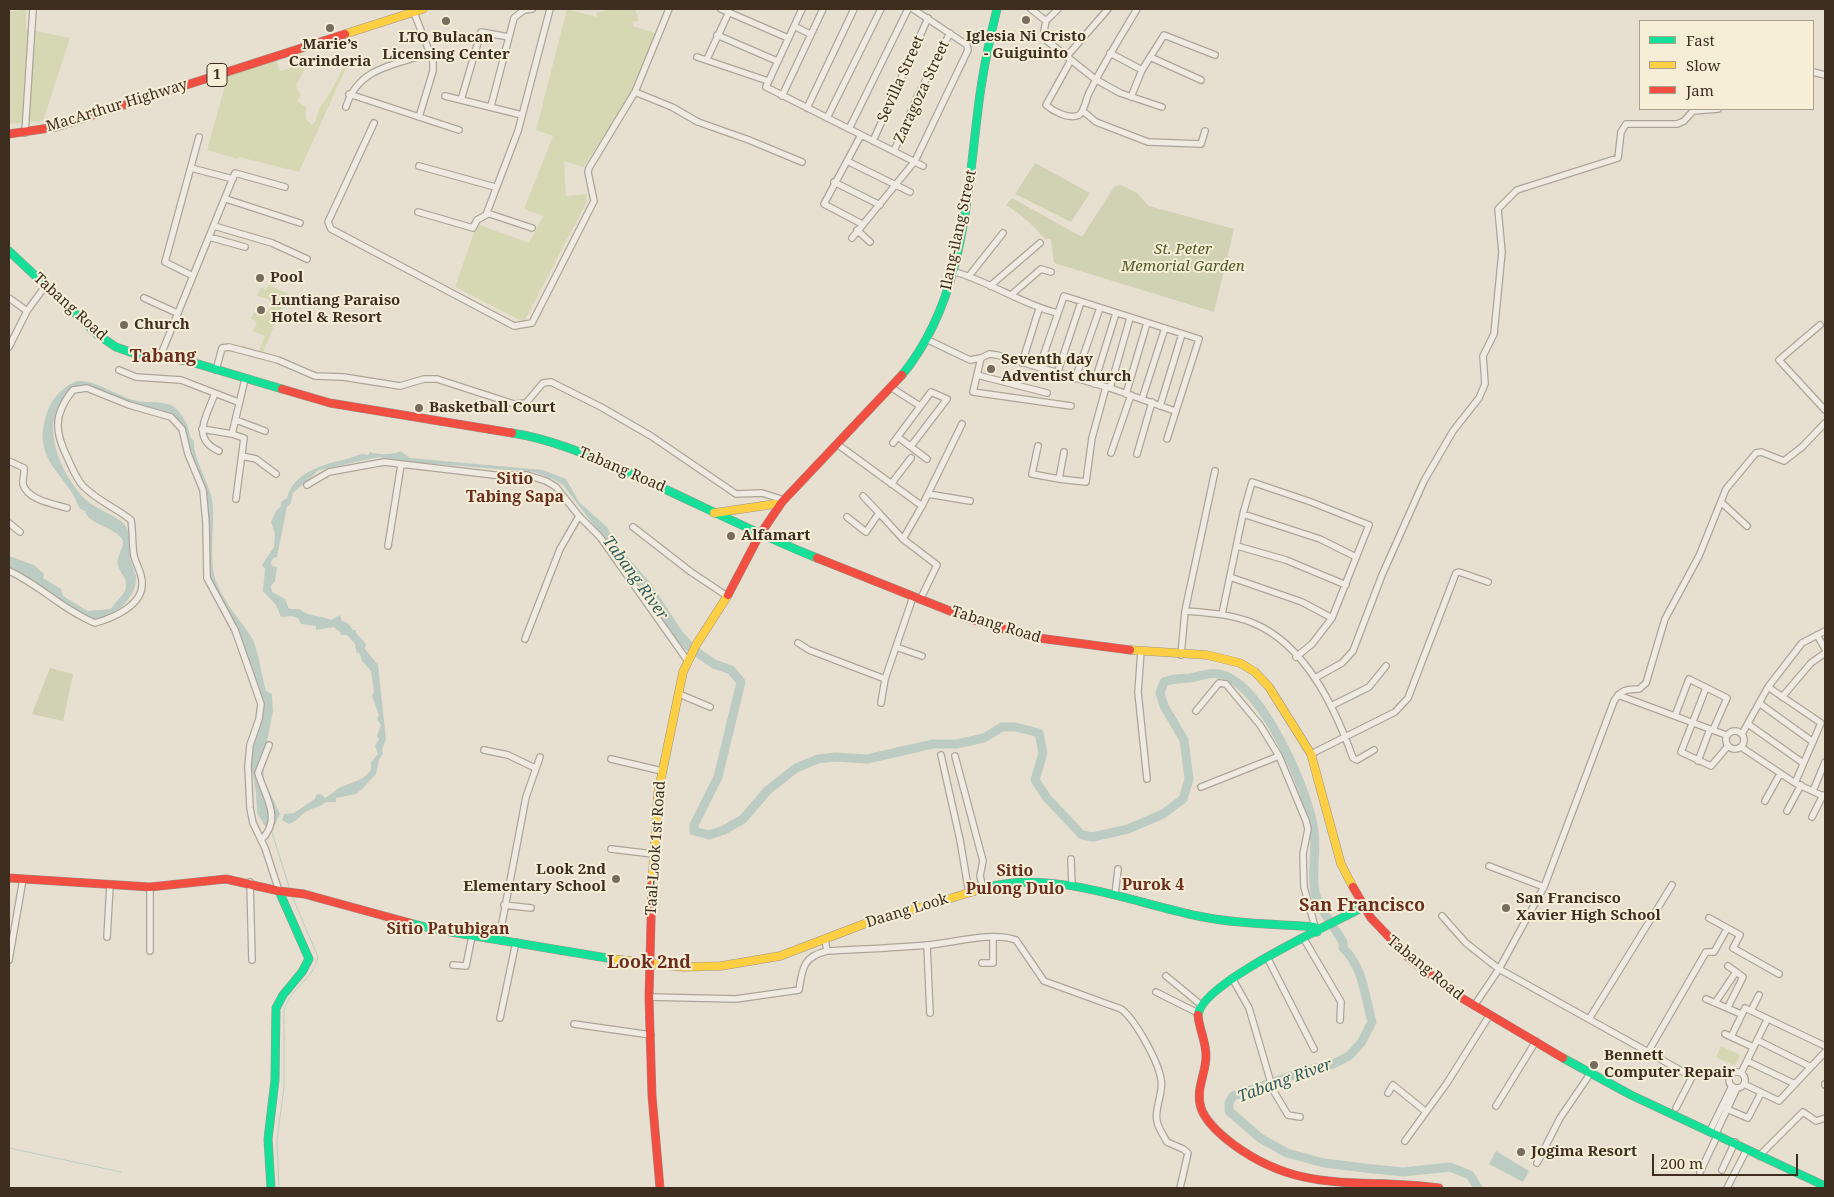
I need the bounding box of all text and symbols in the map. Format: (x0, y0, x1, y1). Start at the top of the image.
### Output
marker: Iglesia Ni Cristo - Guiguinto (1020, 14, 1032, 26)
marker: LTO Bulacan Licensing Center (440, 15, 452, 27)
legend (1639, 20, 1814, 110)
marker: Marie’s Carinderia (324, 22, 336, 34)
place label: Iglesia Ni Cristo - Guiguinto (966, 28, 1086, 63)
place label: LTO Bulacan Licensing Center (382, 29, 510, 64)
text: Fast (1686, 30, 1715, 50)
street label: Sevilla Street (874, 33, 928, 125)
place label: Marie’s Carinderia (289, 36, 371, 71)
street label: Zaragoza Street (890, 38, 954, 146)
text: Slow (1686, 55, 1720, 75)
road number: 1 (207, 64, 227, 86)
street label: MacArthur Highway (44, 76, 190, 136)
text: Jam (1686, 80, 1714, 100)
street label: Ilang-ilang Street (937, 168, 981, 292)
park label: St. Peter Memorial Garden (1121, 241, 1245, 276)
street label: Tabang Road (30, 269, 110, 345)
place label: Pool (270, 269, 303, 287)
marker: Pool (254, 272, 266, 284)
place label: Luntiang Paraiso Hotel & Resort (271, 292, 400, 327)
marker: Luntiang Paraiso Hotel & Resort (255, 304, 267, 316)
place label: Church (134, 316, 190, 334)
marker: Church (118, 319, 130, 331)
district label: Tabang (130, 346, 196, 368)
place label: Seventh day Adventist church (1001, 351, 1132, 386)
marker: Seventh day Adventist church (985, 363, 997, 375)
place label: Basketball Court (429, 399, 556, 417)
marker: Basketball Court (413, 402, 425, 414)
street label: Tabang Road (576, 444, 668, 496)
district label: Sitio Tabing Sapa (466, 469, 564, 507)
place label: Alfamart (741, 527, 810, 545)
marker: Alfamart (725, 530, 737, 542)
water label: Tabang River (598, 532, 672, 624)
street label: Tabang Road (949, 603, 1043, 647)
street label: Taal-Look 1st Road (642, 780, 670, 916)
place label: Look 2nd Elementary School (463, 861, 606, 896)
district label: Sitio Pulong Dulo (966, 861, 1064, 899)
marker: Look 2nd Elementary School (610, 873, 622, 885)
district label: Purok 4 (1122, 875, 1184, 895)
street label: Daang Look (864, 890, 950, 932)
place label: San Francisco Xavier High School (1516, 890, 1661, 925)
district label: San Francisco (1299, 895, 1425, 917)
marker: San Francisco Xavier High School (1500, 902, 1512, 914)
district label: Sitio Patubigan (386, 919, 510, 939)
street label: Tabang Road (1383, 932, 1467, 1004)
district label: Look 2nd (607, 952, 691, 974)
place label: Bennett Computer Repair (1604, 1047, 1735, 1082)
water label: Tabang River (1235, 1055, 1335, 1107)
marker: Bennett Computer Repair (1588, 1059, 1600, 1071)
place label: Jogima Resort (1531, 1143, 1637, 1161)
scale bar (1654, 1144, 1800, 1176)
marker: Jogima Resort (1515, 1146, 1527, 1158)
text: 200 m (1660, 1153, 1703, 1173)

